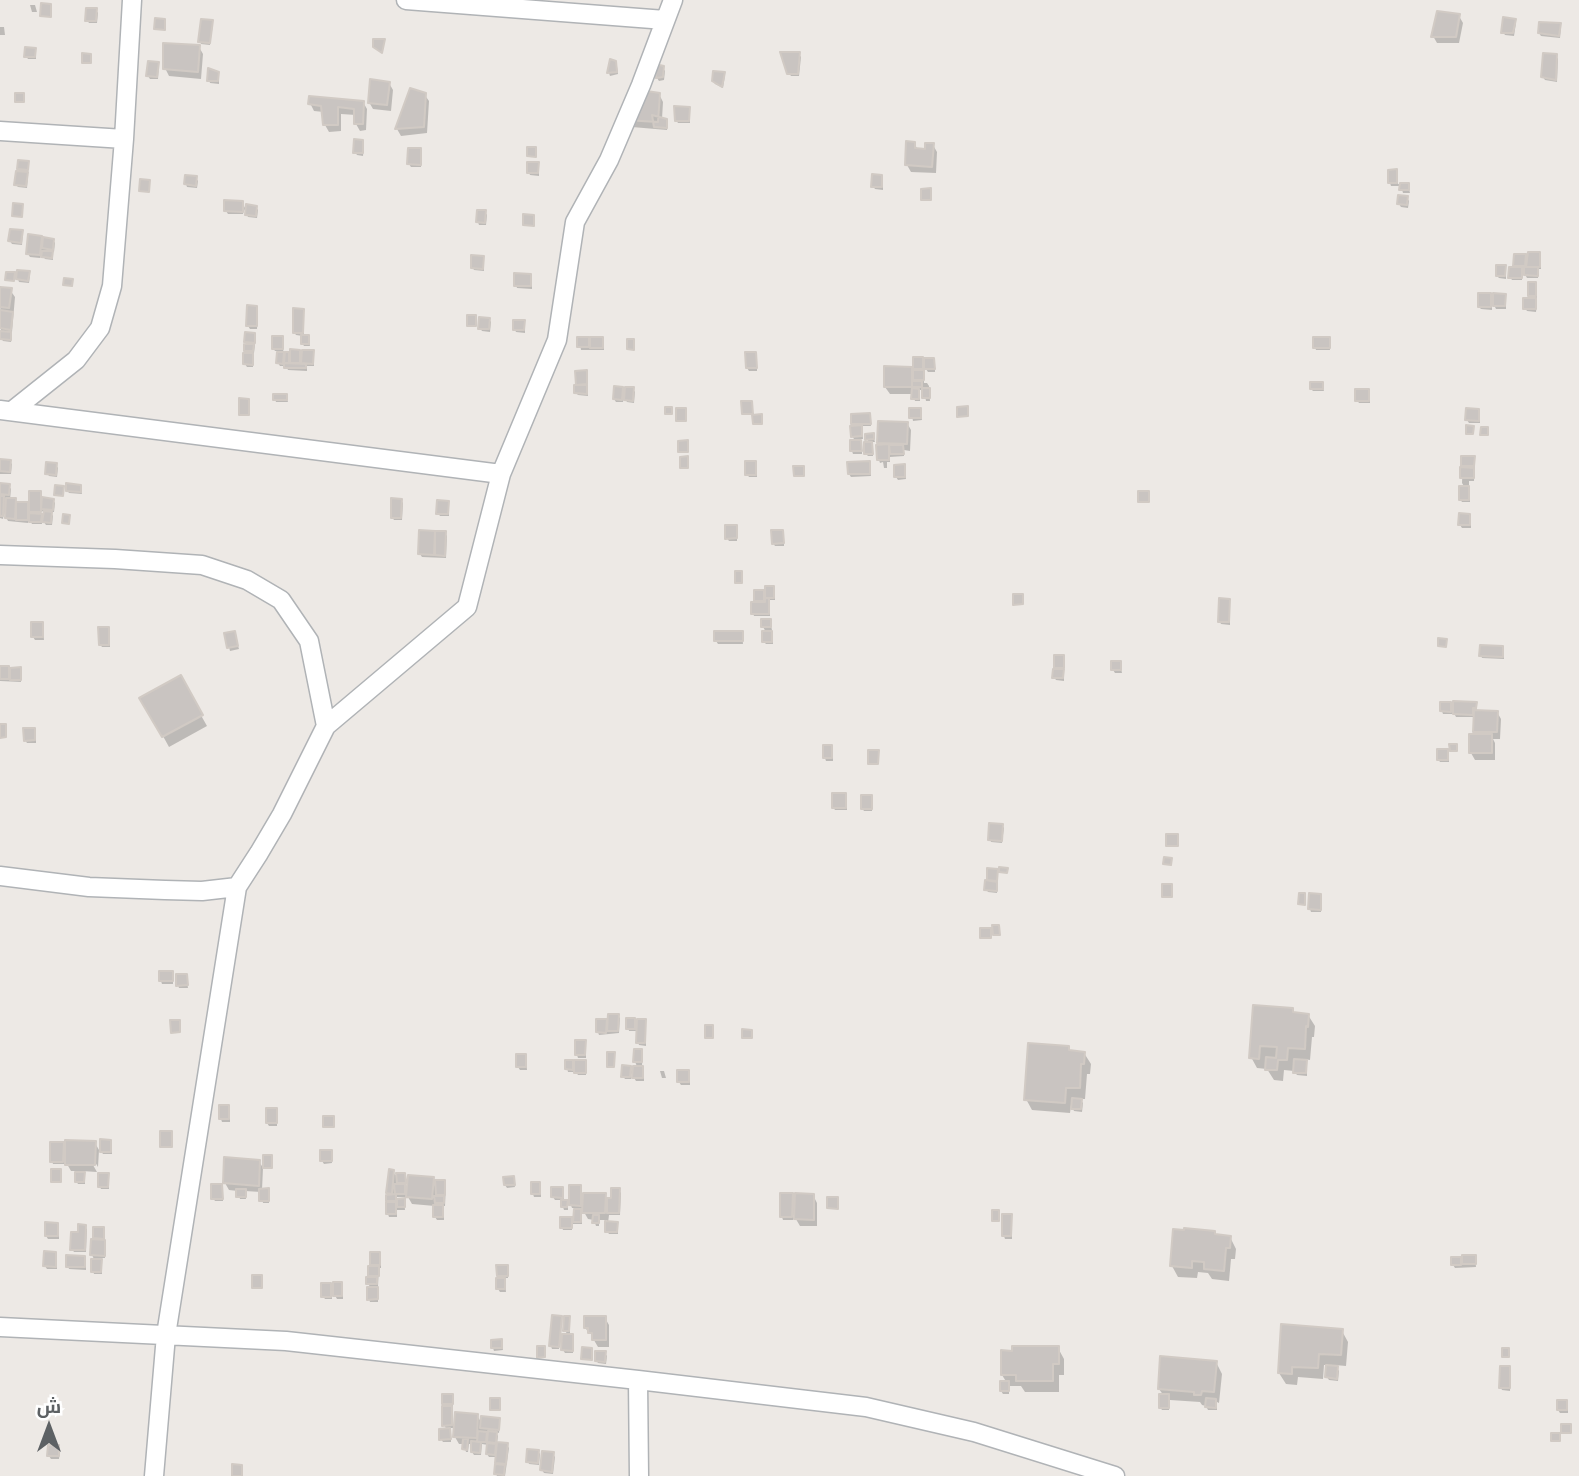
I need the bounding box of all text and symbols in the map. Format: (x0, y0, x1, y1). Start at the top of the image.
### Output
north arrow (14, 1392, 84, 1462)
text: ش (37, 1395, 61, 1417)

